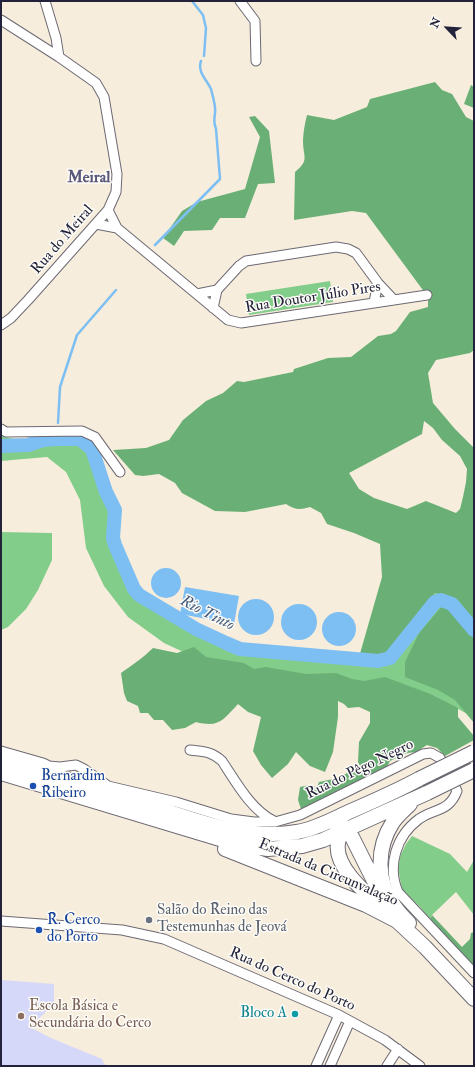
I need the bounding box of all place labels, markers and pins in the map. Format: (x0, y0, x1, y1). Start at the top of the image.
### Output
place label: Bernardim Ribeiro (41, 768, 105, 803)
marker: Bernardim Ribeiro (28, 781, 38, 791)
place label: Salão do Reino das Testemunhas de Jeová (157, 902, 287, 937)
place label: R. Cerco do Porto (47, 912, 100, 947)
marker: Salão do Reino das Testemunhas de Jeová (144, 915, 154, 925)
marker: R. Cerco do Porto (34, 925, 44, 935)
place label: Escola Básica e Secundária do Cerco (29, 998, 151, 1033)
place label: Bloco A (240, 1005, 287, 1023)
marker: Bloco A (290, 1009, 300, 1019)
marker: Escola Básica e Secundária do Cerco (16, 1011, 26, 1021)

